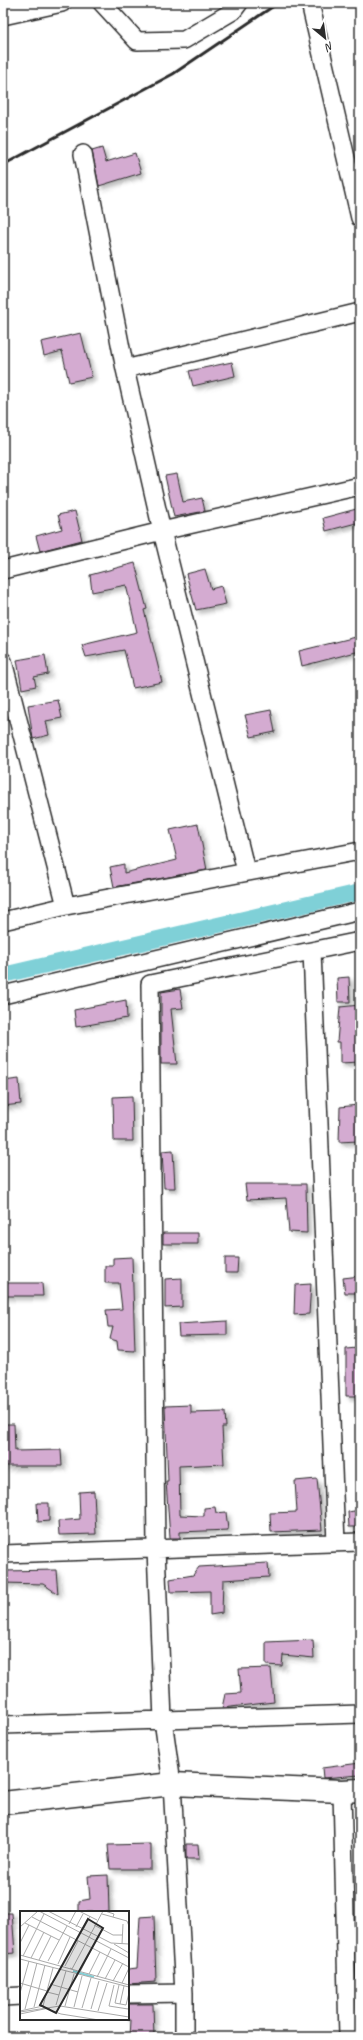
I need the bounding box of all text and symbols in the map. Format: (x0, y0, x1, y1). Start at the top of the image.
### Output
north arrow (305, 18, 345, 58)
text: N (322, 39, 336, 56)
inset map (20, 1911, 129, 2020)

